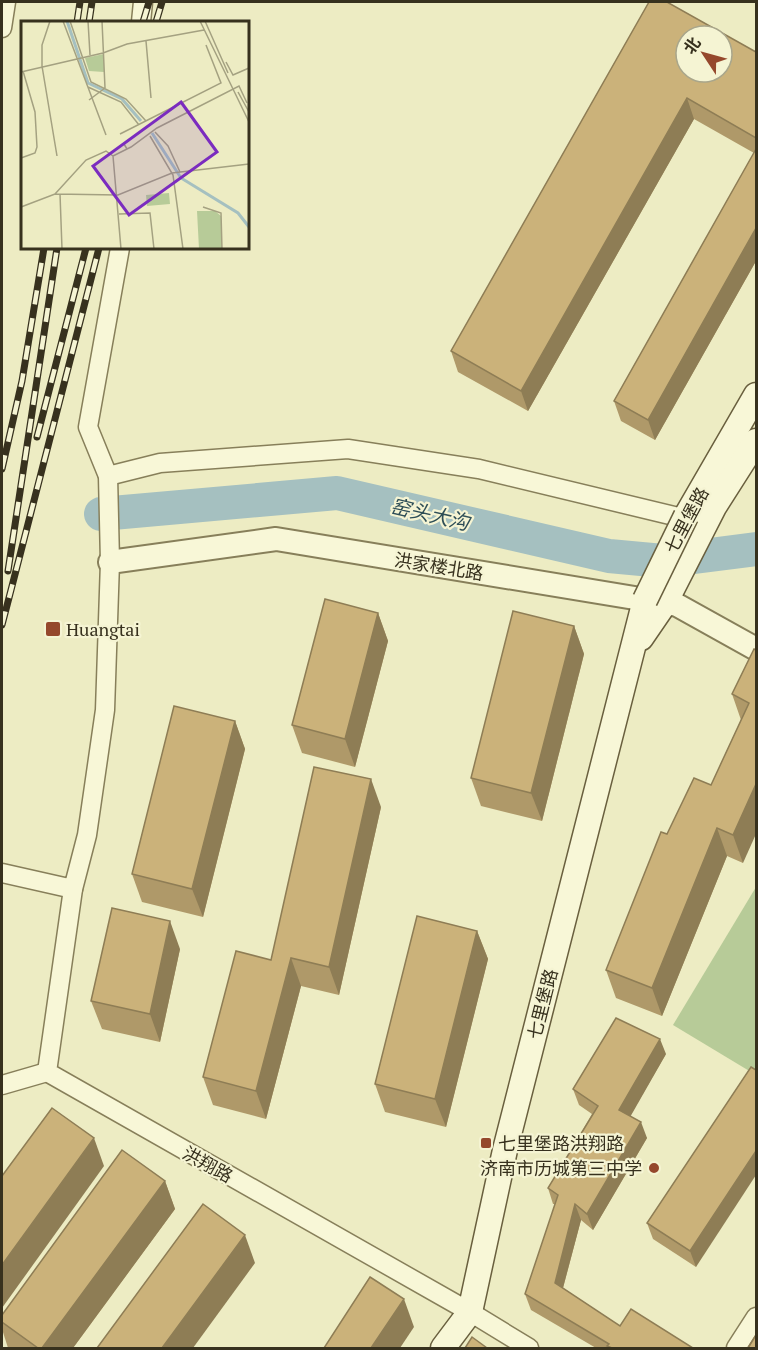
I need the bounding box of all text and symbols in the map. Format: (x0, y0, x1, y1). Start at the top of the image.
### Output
inset map (21, 21, 249, 249)
north arrow (674, 24, 734, 84)
text: 北 (678, 32, 705, 58)
street label: 七里堡路 (659, 483, 713, 557)
water label: 窑头大沟 (388, 492, 474, 537)
street label: 洪家楼北路 (393, 547, 485, 585)
place label: Huangtai (66, 617, 140, 641)
marker: Huangtai (44, 620, 62, 638)
street label: 七里堡路 (522, 966, 562, 1042)
place label: 七里堡路洪翔路 (498, 1131, 624, 1155)
marker: 七里堡路洪翔路 (479, 1136, 493, 1150)
street label: 洪翔路 (179, 1140, 237, 1188)
place label: 济南市历城第三中学 (480, 1156, 642, 1180)
marker: 济南市历城第三中学 (647, 1161, 661, 1175)

